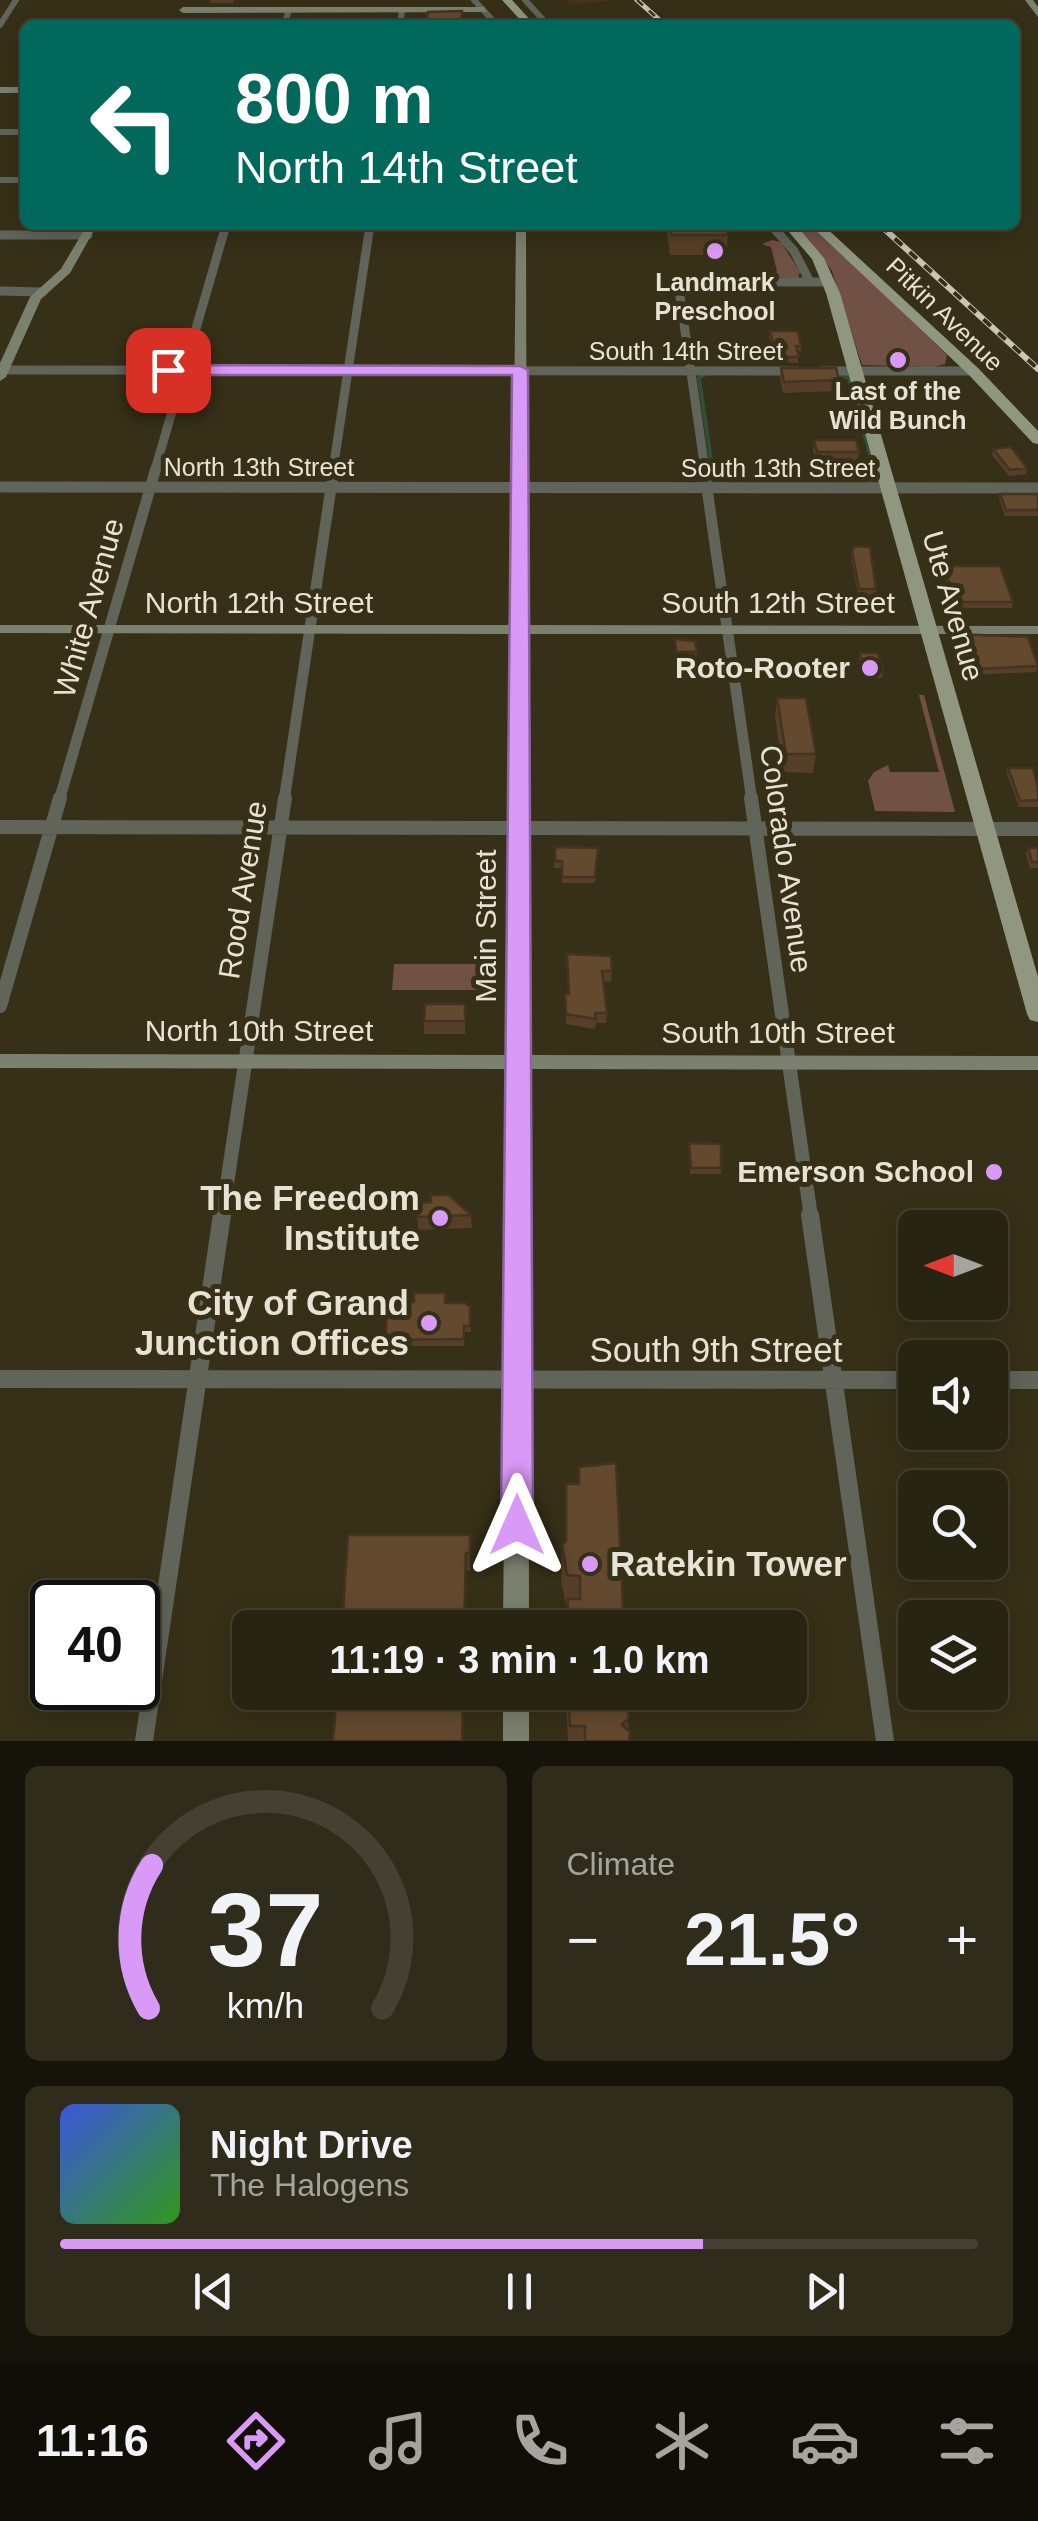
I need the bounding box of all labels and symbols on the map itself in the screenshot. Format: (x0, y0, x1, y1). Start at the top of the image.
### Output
marker: Landmark Preschool (704, 240, 726, 262)
street label: Pitkin Avenue (881, 251, 1009, 377)
place label: Landmark Preschool (655, 268, 775, 325)
pin (126, 328, 211, 413)
street label: South 14th Street (589, 337, 783, 365)
marker: Last of the Wild Bunch (887, 349, 909, 371)
place label: Last of the Wild Bunch (829, 377, 967, 434)
street label: North 13th Street (164, 453, 354, 481)
street label: South 13th Street (681, 454, 875, 482)
street label: White Avenue (47, 515, 130, 701)
street label: Ute Avenue (916, 527, 991, 685)
street label: North 12th Street (145, 586, 374, 619)
street label: South 12th Street (661, 586, 895, 619)
place label: Roto-Rooter (675, 651, 850, 684)
marker: Roto-Rooter (859, 657, 881, 679)
street label: Colorado Avenue (754, 743, 819, 975)
street label: Rood Avenue (212, 799, 273, 981)
street label: Main Street (469, 849, 502, 1003)
street label: North 10th Street (145, 1014, 374, 1047)
street label: South 10th Street (661, 1016, 895, 1049)
place label: Emerson School (737, 1155, 974, 1188)
marker: Emerson School (983, 1161, 1005, 1183)
place label: The Freedom Institute (200, 1178, 420, 1257)
marker: The Freedom Institute (429, 1207, 451, 1229)
north arrow (898, 1210, 1008, 1320)
place label: City of Grand Junction Offices (135, 1283, 409, 1362)
marker: City of Grand Junction Offices (418, 1312, 440, 1334)
street label: South 9th Street (590, 1330, 843, 1369)
position arrow (465, 1473, 569, 1577)
place label: Ratekin Tower (610, 1544, 847, 1583)
marker: Ratekin Tower (579, 1553, 601, 1575)
speed limit sign: 40 (30, 1580, 160, 1710)

